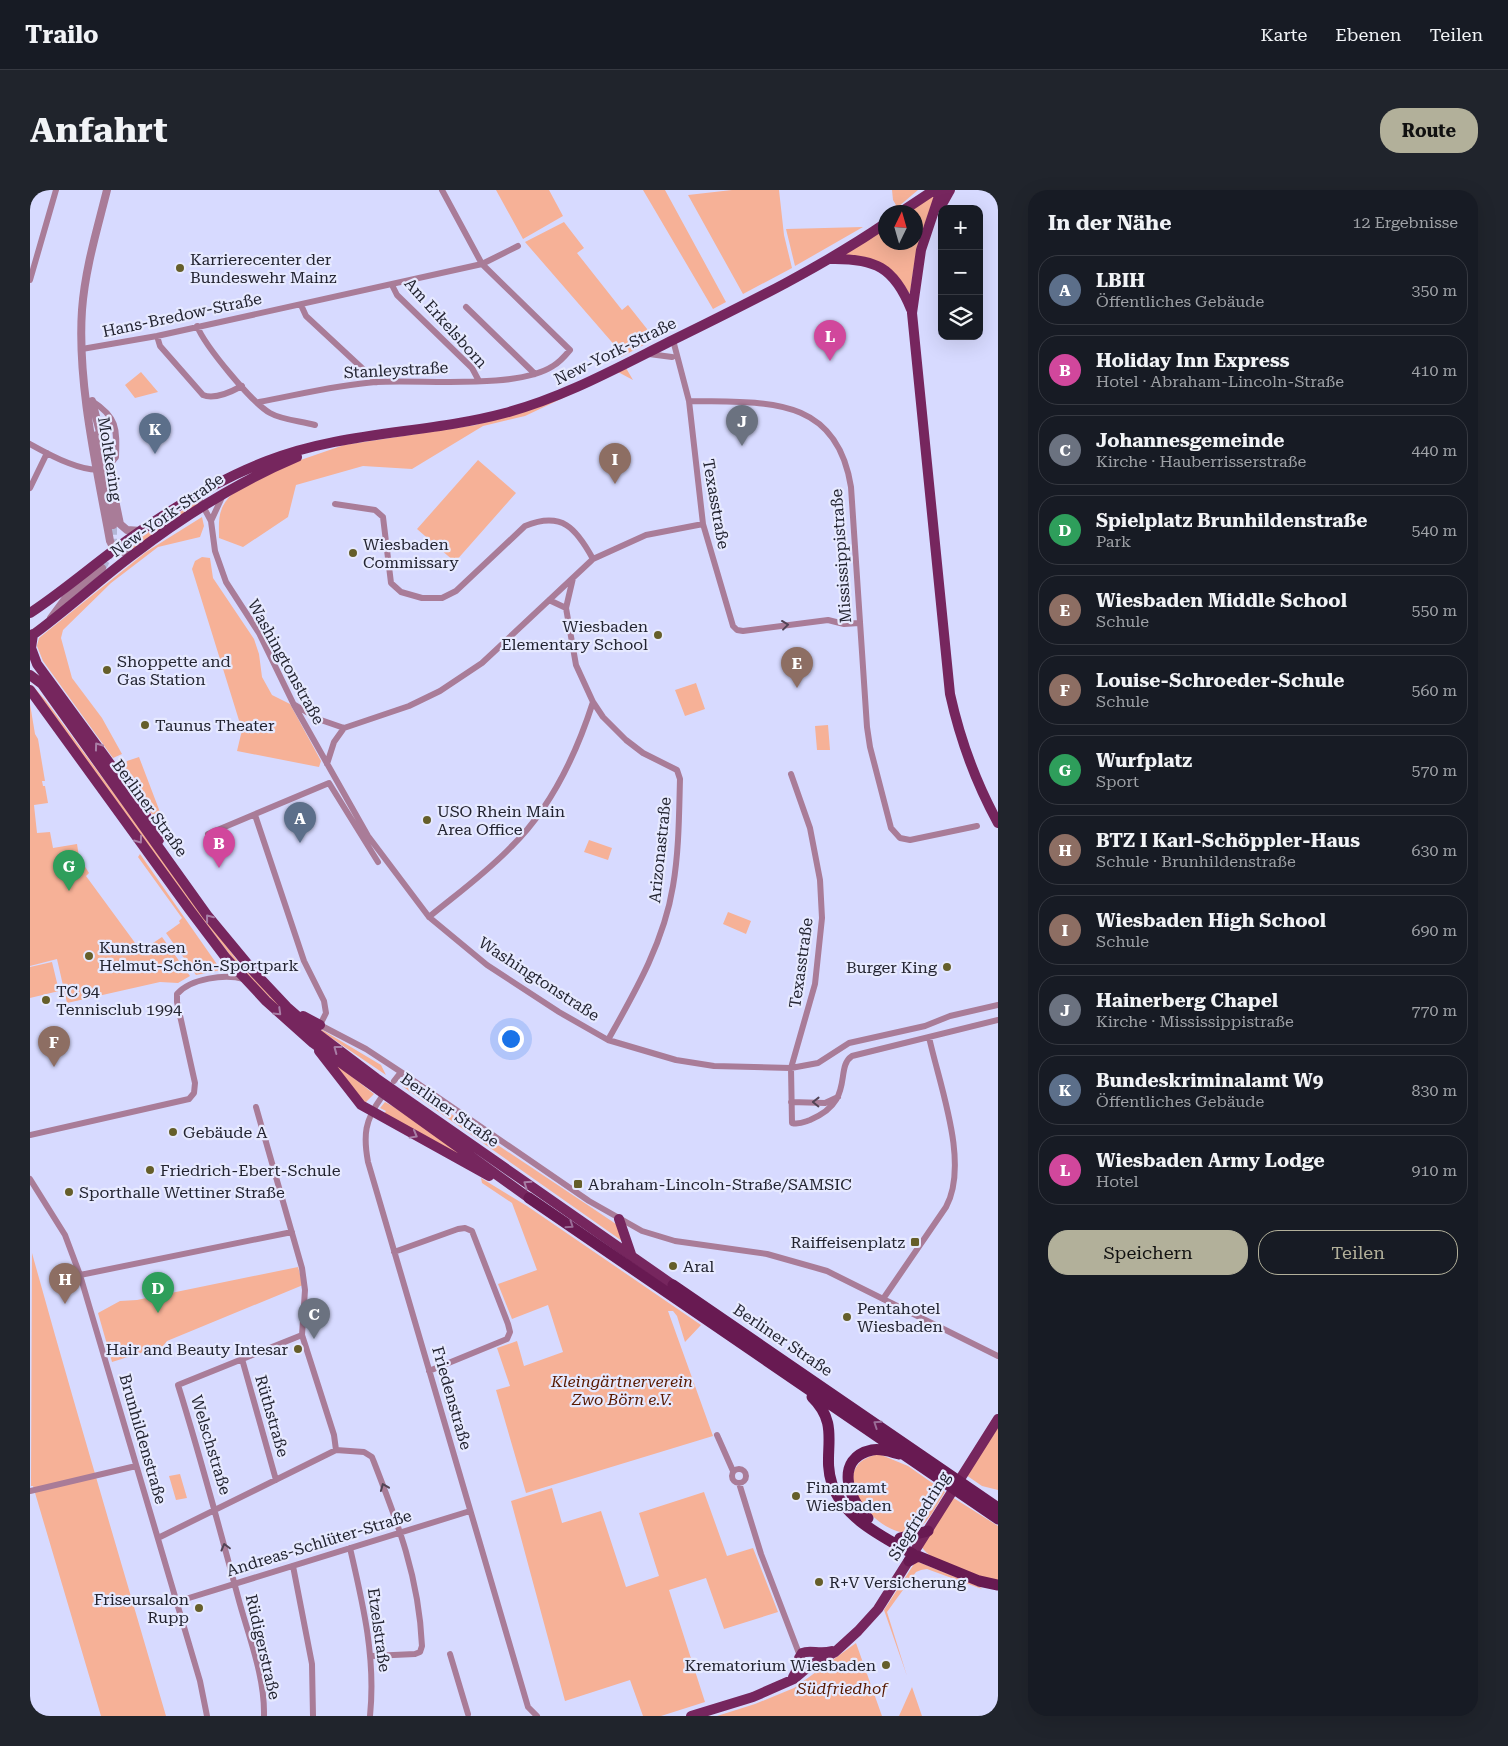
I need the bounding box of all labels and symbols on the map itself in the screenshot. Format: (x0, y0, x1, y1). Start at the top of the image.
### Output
north arrow (878, 205, 923, 250)
place label: Karrierecenter der Bundeswehr Mainz (190, 250, 337, 287)
marker: Karrierecenter der Bundeswehr Mainz (174, 262, 186, 274)
street label: Am Erkelsborn (401, 274, 491, 372)
street label: Hans-Bredow-Straße (101, 289, 264, 341)
street label: New-York-Straße (551, 313, 679, 389)
pin: L (814, 320, 846, 361)
street label: Stanleystraße (343, 358, 449, 382)
pin: J (726, 405, 758, 446)
pin: K (139, 413, 171, 454)
street label: Moltkering (94, 415, 126, 504)
pin: I (599, 443, 631, 484)
street label: Texasstraße (699, 457, 733, 551)
street label: New-York-Straße (107, 469, 227, 561)
street label: Mississippistraße (827, 488, 855, 624)
place label: Wiesbaden Commissary (363, 535, 459, 572)
marker: Wiesbaden Commissary (347, 547, 359, 559)
street label: Washingtonstraße (244, 596, 328, 728)
place label: Wiesbaden Elementary School (501, 617, 648, 654)
one-way arrow (782, 620, 790, 631)
marker: Wiesbaden Elementary School (652, 629, 664, 641)
pin: E (781, 647, 813, 688)
place label: Shoppette and Gas Station (117, 652, 231, 689)
marker: Shoppette and Gas Station (101, 664, 113, 676)
place label: Taunus Theater (155, 716, 275, 735)
marker: Taunus Theater (139, 719, 151, 731)
one-way arrow (95, 742, 104, 752)
street label: Berliner Straße (108, 756, 192, 861)
street label: Arizonastraße (645, 796, 675, 904)
pin: A (284, 802, 316, 843)
place label: USO Rhein Main Area Office (437, 802, 565, 839)
marker: USO Rhein Main Area Office (421, 814, 433, 826)
pin: B (203, 827, 235, 868)
one-way arrow (133, 835, 142, 844)
pin: G (53, 850, 85, 891)
one-way arrow (207, 915, 215, 924)
street label: Texasstraße (785, 916, 817, 1009)
street label: Washingtonstraße (475, 933, 603, 1025)
place label: Kunstrasen Helmut-Schön-Sportpark (99, 938, 299, 975)
marker: Kunstrasen Helmut-Schön-Sportpark (83, 950, 95, 962)
place label: Burger King (846, 958, 938, 977)
marker: Burger King (941, 961, 953, 973)
place label: TC 94 Tennisclub 1994 (56, 982, 182, 1019)
marker: TC 94 Tennisclub 1994 (40, 994, 52, 1006)
one-way arrow (272, 1006, 281, 1015)
pin: F (38, 1026, 70, 1067)
your location (498, 1026, 524, 1052)
one-way arrow (334, 1046, 343, 1054)
street label: Berliner Straße (397, 1069, 503, 1151)
one-way arrow (811, 1097, 819, 1108)
place label: Gebäude A (183, 1123, 268, 1142)
marker: Gebäude A (167, 1126, 179, 1138)
one-way arrow (408, 1129, 417, 1139)
place label: Friedrich-Ebert-Schule (160, 1161, 341, 1180)
marker: Friedrich-Ebert-Schule (144, 1164, 156, 1176)
place label: Abraham-Lincoln-Straße/SAMSIC (588, 1175, 852, 1194)
marker: Abraham-Lincoln-Straße/SAMSIC (572, 1178, 584, 1190)
one-way arrow (524, 1181, 533, 1190)
place label: Sporthalle Wettiner Straße (79, 1183, 285, 1202)
marker: Sporthalle Wettiner Straße (63, 1186, 75, 1198)
one-way arrow (565, 1219, 574, 1229)
place label: Raiffeisenplatz (791, 1233, 905, 1252)
marker: Raiffeisenplatz (909, 1236, 921, 1248)
place label: Aral (683, 1257, 714, 1276)
marker: Aral (667, 1260, 679, 1272)
pin: H (49, 1263, 81, 1304)
pin: D (142, 1272, 174, 1313)
pin: C (298, 1298, 330, 1339)
place label: Pentahotel Wiesbaden (857, 1299, 943, 1336)
street label: Berliner Straße (730, 1300, 836, 1380)
marker: Pentahotel Wiesbaden (841, 1311, 853, 1323)
place label: Hair and Beauty Intesar (106, 1340, 288, 1359)
marker: Hair and Beauty Intesar (292, 1343, 304, 1355)
street label: Friedenstraße (428, 1344, 476, 1452)
street label: Brunhildenstraße (115, 1372, 171, 1506)
park label: Kleingärtnerverein Zwo Börn e.V. (550, 1372, 693, 1409)
street label: Rüthstraße (251, 1373, 293, 1459)
street label: Welschstraße (187, 1393, 235, 1497)
one-way arrow (873, 1421, 883, 1430)
street label: Siegfriedring (884, 1467, 954, 1564)
place label: Finanzamt Wiesbaden (806, 1478, 892, 1515)
one-way arrow (380, 1483, 390, 1492)
marker: Finanzamt Wiesbaden (790, 1490, 802, 1502)
street label: Andreas-Schlüter-Straße (224, 1506, 414, 1580)
one-way arrow (220, 1543, 231, 1552)
place label: R+V Versicherung (829, 1573, 967, 1592)
marker: R+V Versicherung (813, 1576, 825, 1588)
street label: Etzelstraße (364, 1587, 394, 1674)
place label: Friseursalon Rupp (94, 1590, 189, 1627)
street label: Rüdigerstraße (242, 1592, 284, 1702)
marker: Friseursalon Rupp (193, 1602, 205, 1614)
place label: Krematorium Wiesbaden (684, 1656, 876, 1675)
marker: Krematorium Wiesbaden (880, 1659, 892, 1671)
park label: Südfriedhof (796, 1679, 889, 1698)

